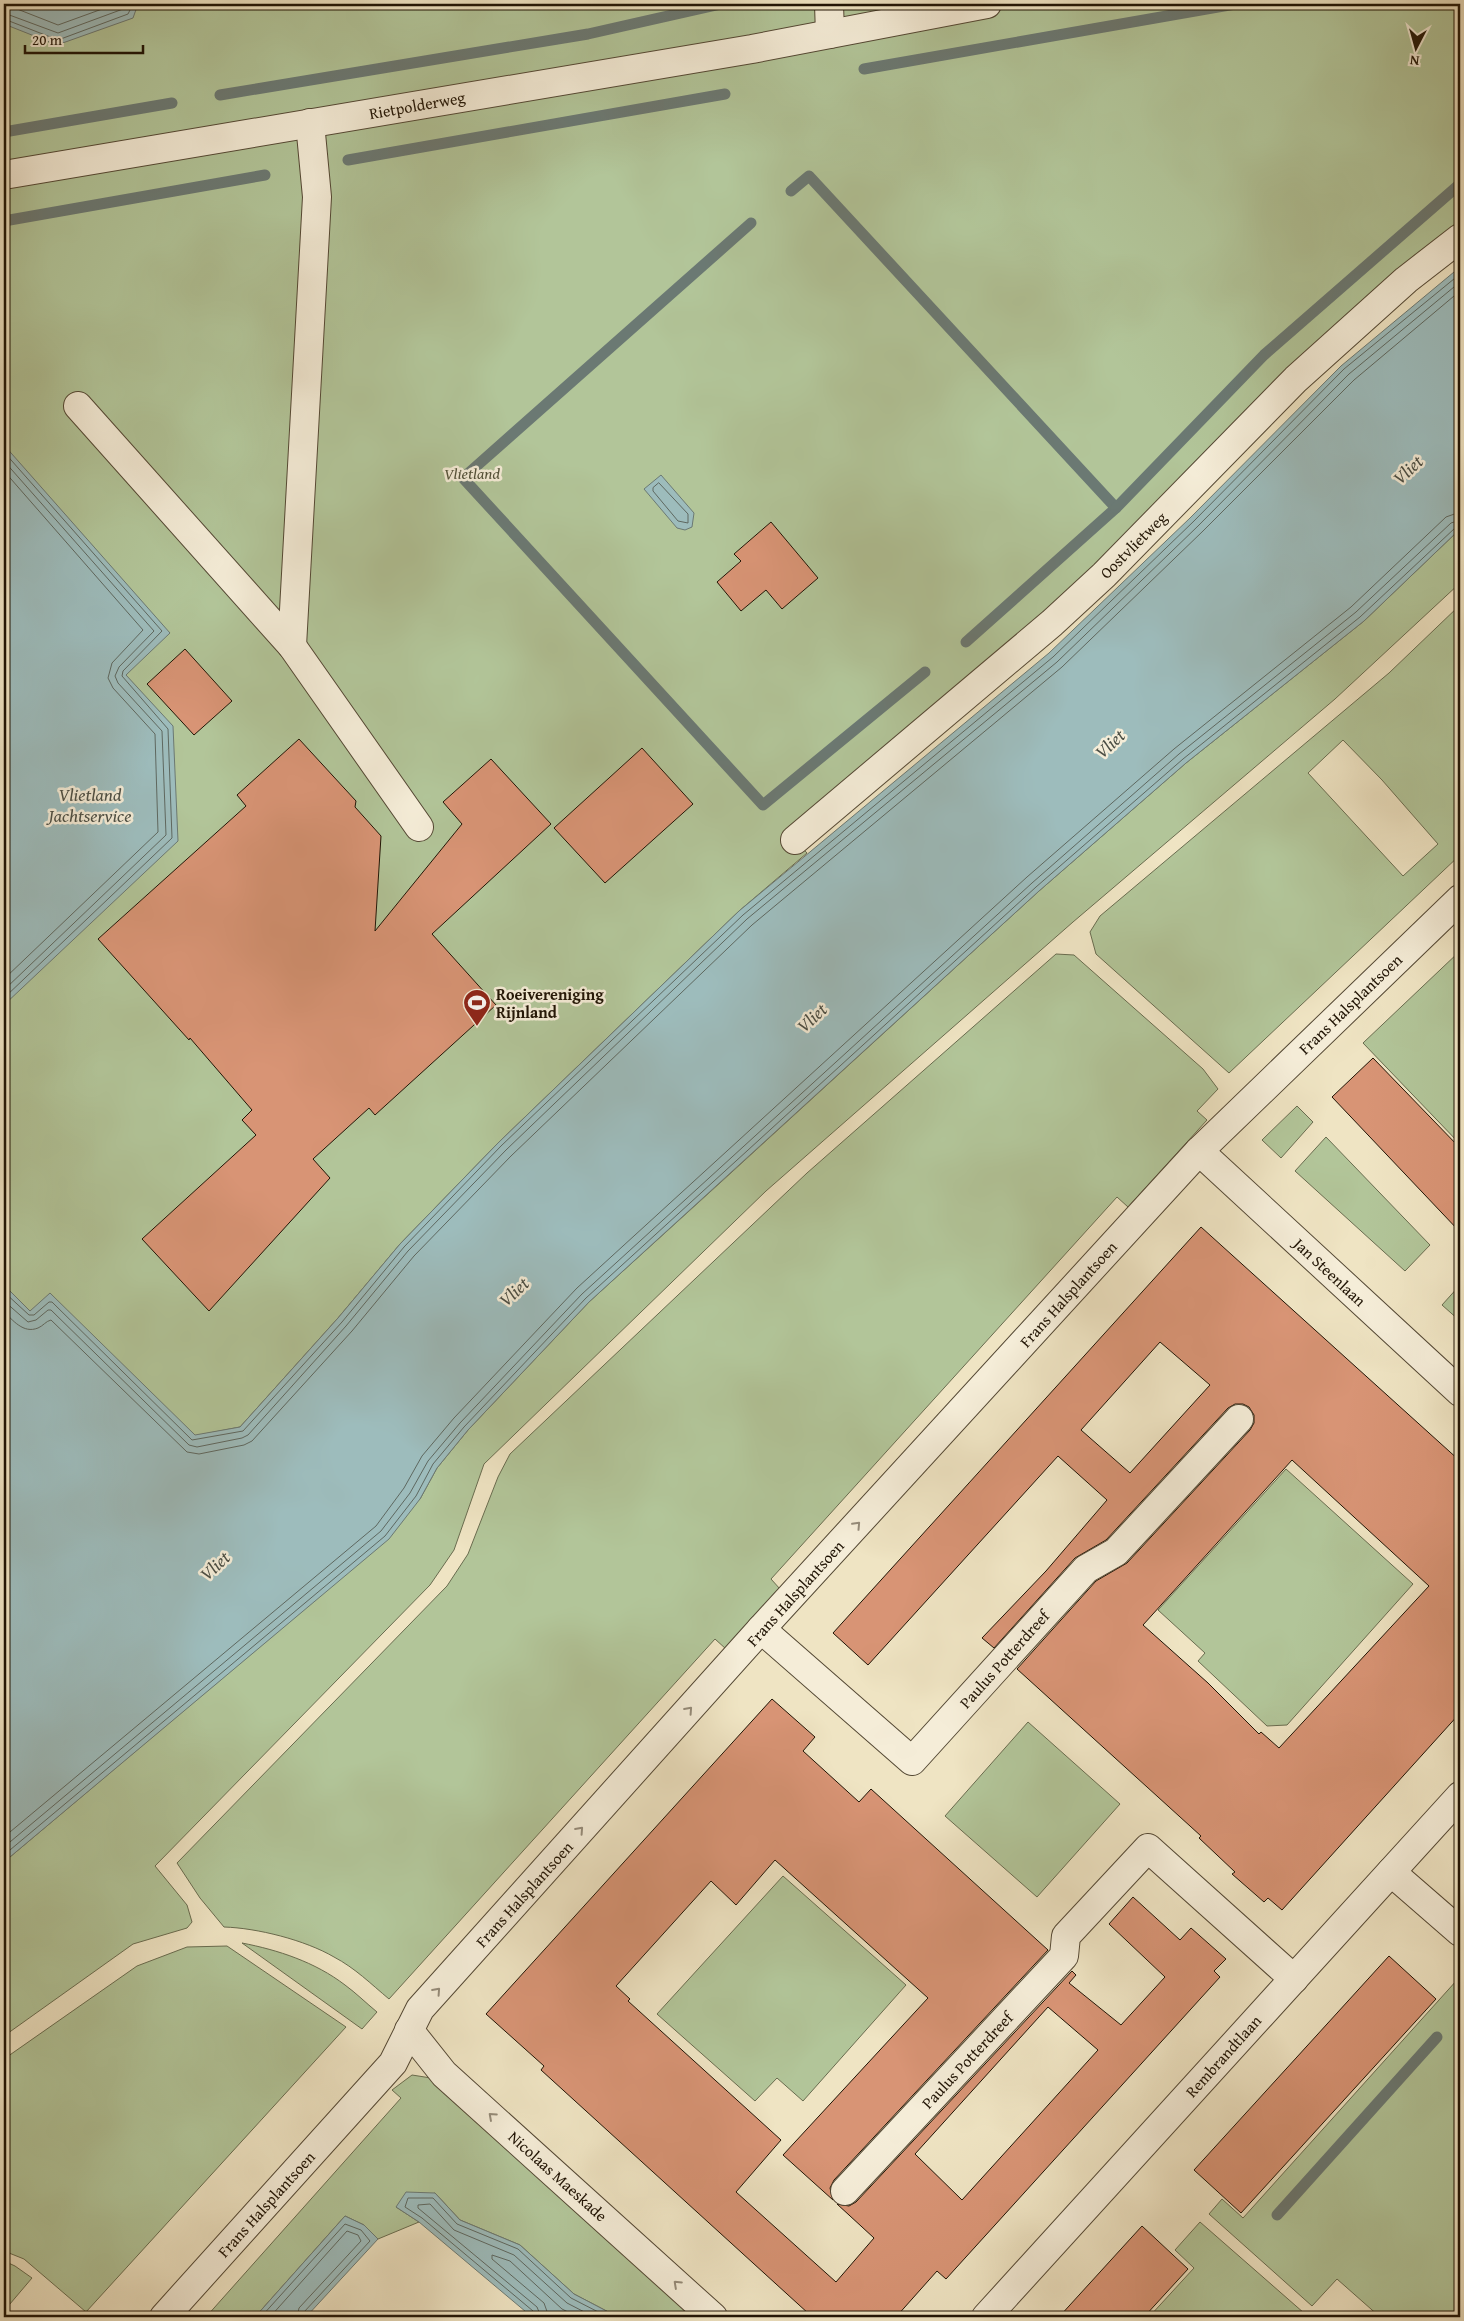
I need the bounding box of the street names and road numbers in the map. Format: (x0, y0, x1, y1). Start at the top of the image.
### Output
street label: Rietpolderweg (367, 85, 467, 125)
street label: Oostvlietweg (1094, 506, 1172, 584)
street label: Frans Halsplantsoen (1293, 948, 1407, 1060)
street label: Jan Steenlaan (1287, 1231, 1372, 1312)
street label: Frans Halsplantsoen (1014, 1235, 1122, 1353)
street label: Frans Halsplantsoen (741, 1534, 849, 1652)
street label: Paulus Potterdreef (953, 1603, 1056, 1713)
street label: Frans Halsplantsoen (470, 1835, 578, 1953)
street label: Paulus Potterdreef (916, 2005, 1020, 2114)
street label: Rembrandtlaan (1179, 2009, 1267, 2103)
street label: Nicolaas Maeskade (503, 2125, 613, 2227)
street label: Frans Halsplantsoen (212, 2145, 320, 2263)

